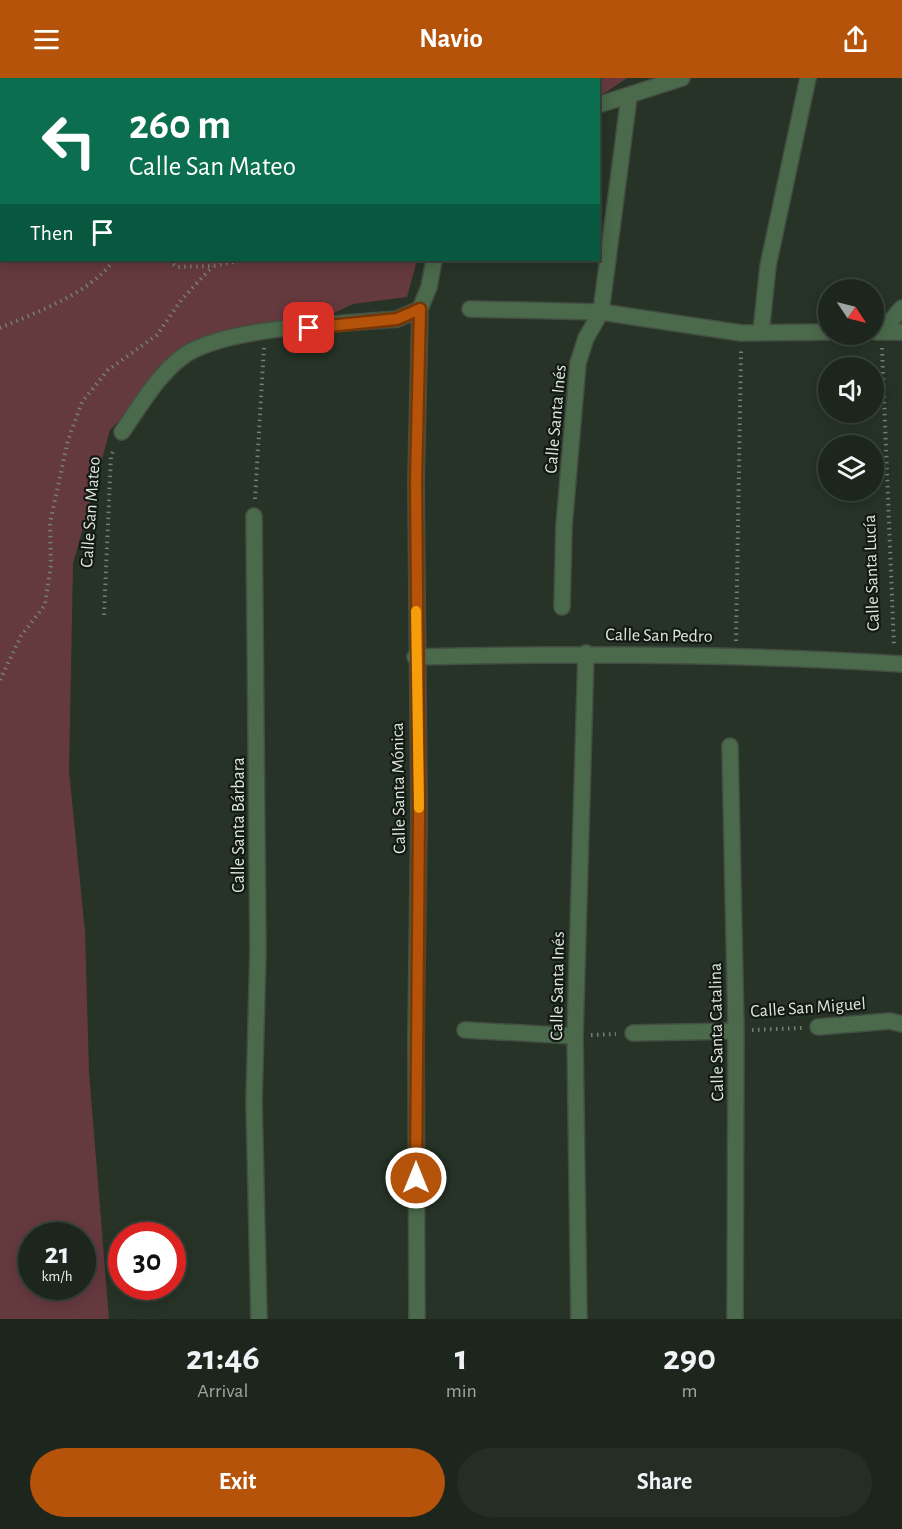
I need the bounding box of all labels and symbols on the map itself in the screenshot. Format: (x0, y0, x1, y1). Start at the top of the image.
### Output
north arrow (818, 279, 884, 345)
pin (283, 302, 334, 353)
street label: Calle Santa Inés (542, 364, 570, 474)
street label: Calle San Mateo (78, 456, 104, 568)
street label: Calle Santa Lucía (861, 514, 883, 632)
street label: Calle San Pedro (605, 626, 713, 646)
street label: Calle Santa Mónica (389, 722, 409, 854)
street label: Calle Santa Bárbara (230, 757, 248, 893)
street label: Calle Santa Inés (548, 931, 568, 1041)
street label: Calle Santa Catalina (707, 963, 727, 1101)
street label: Calle San Miguel (750, 995, 866, 1021)
position arrow (384, 1146, 448, 1210)
speed limit sign: 30 (108, 1222, 186, 1300)

